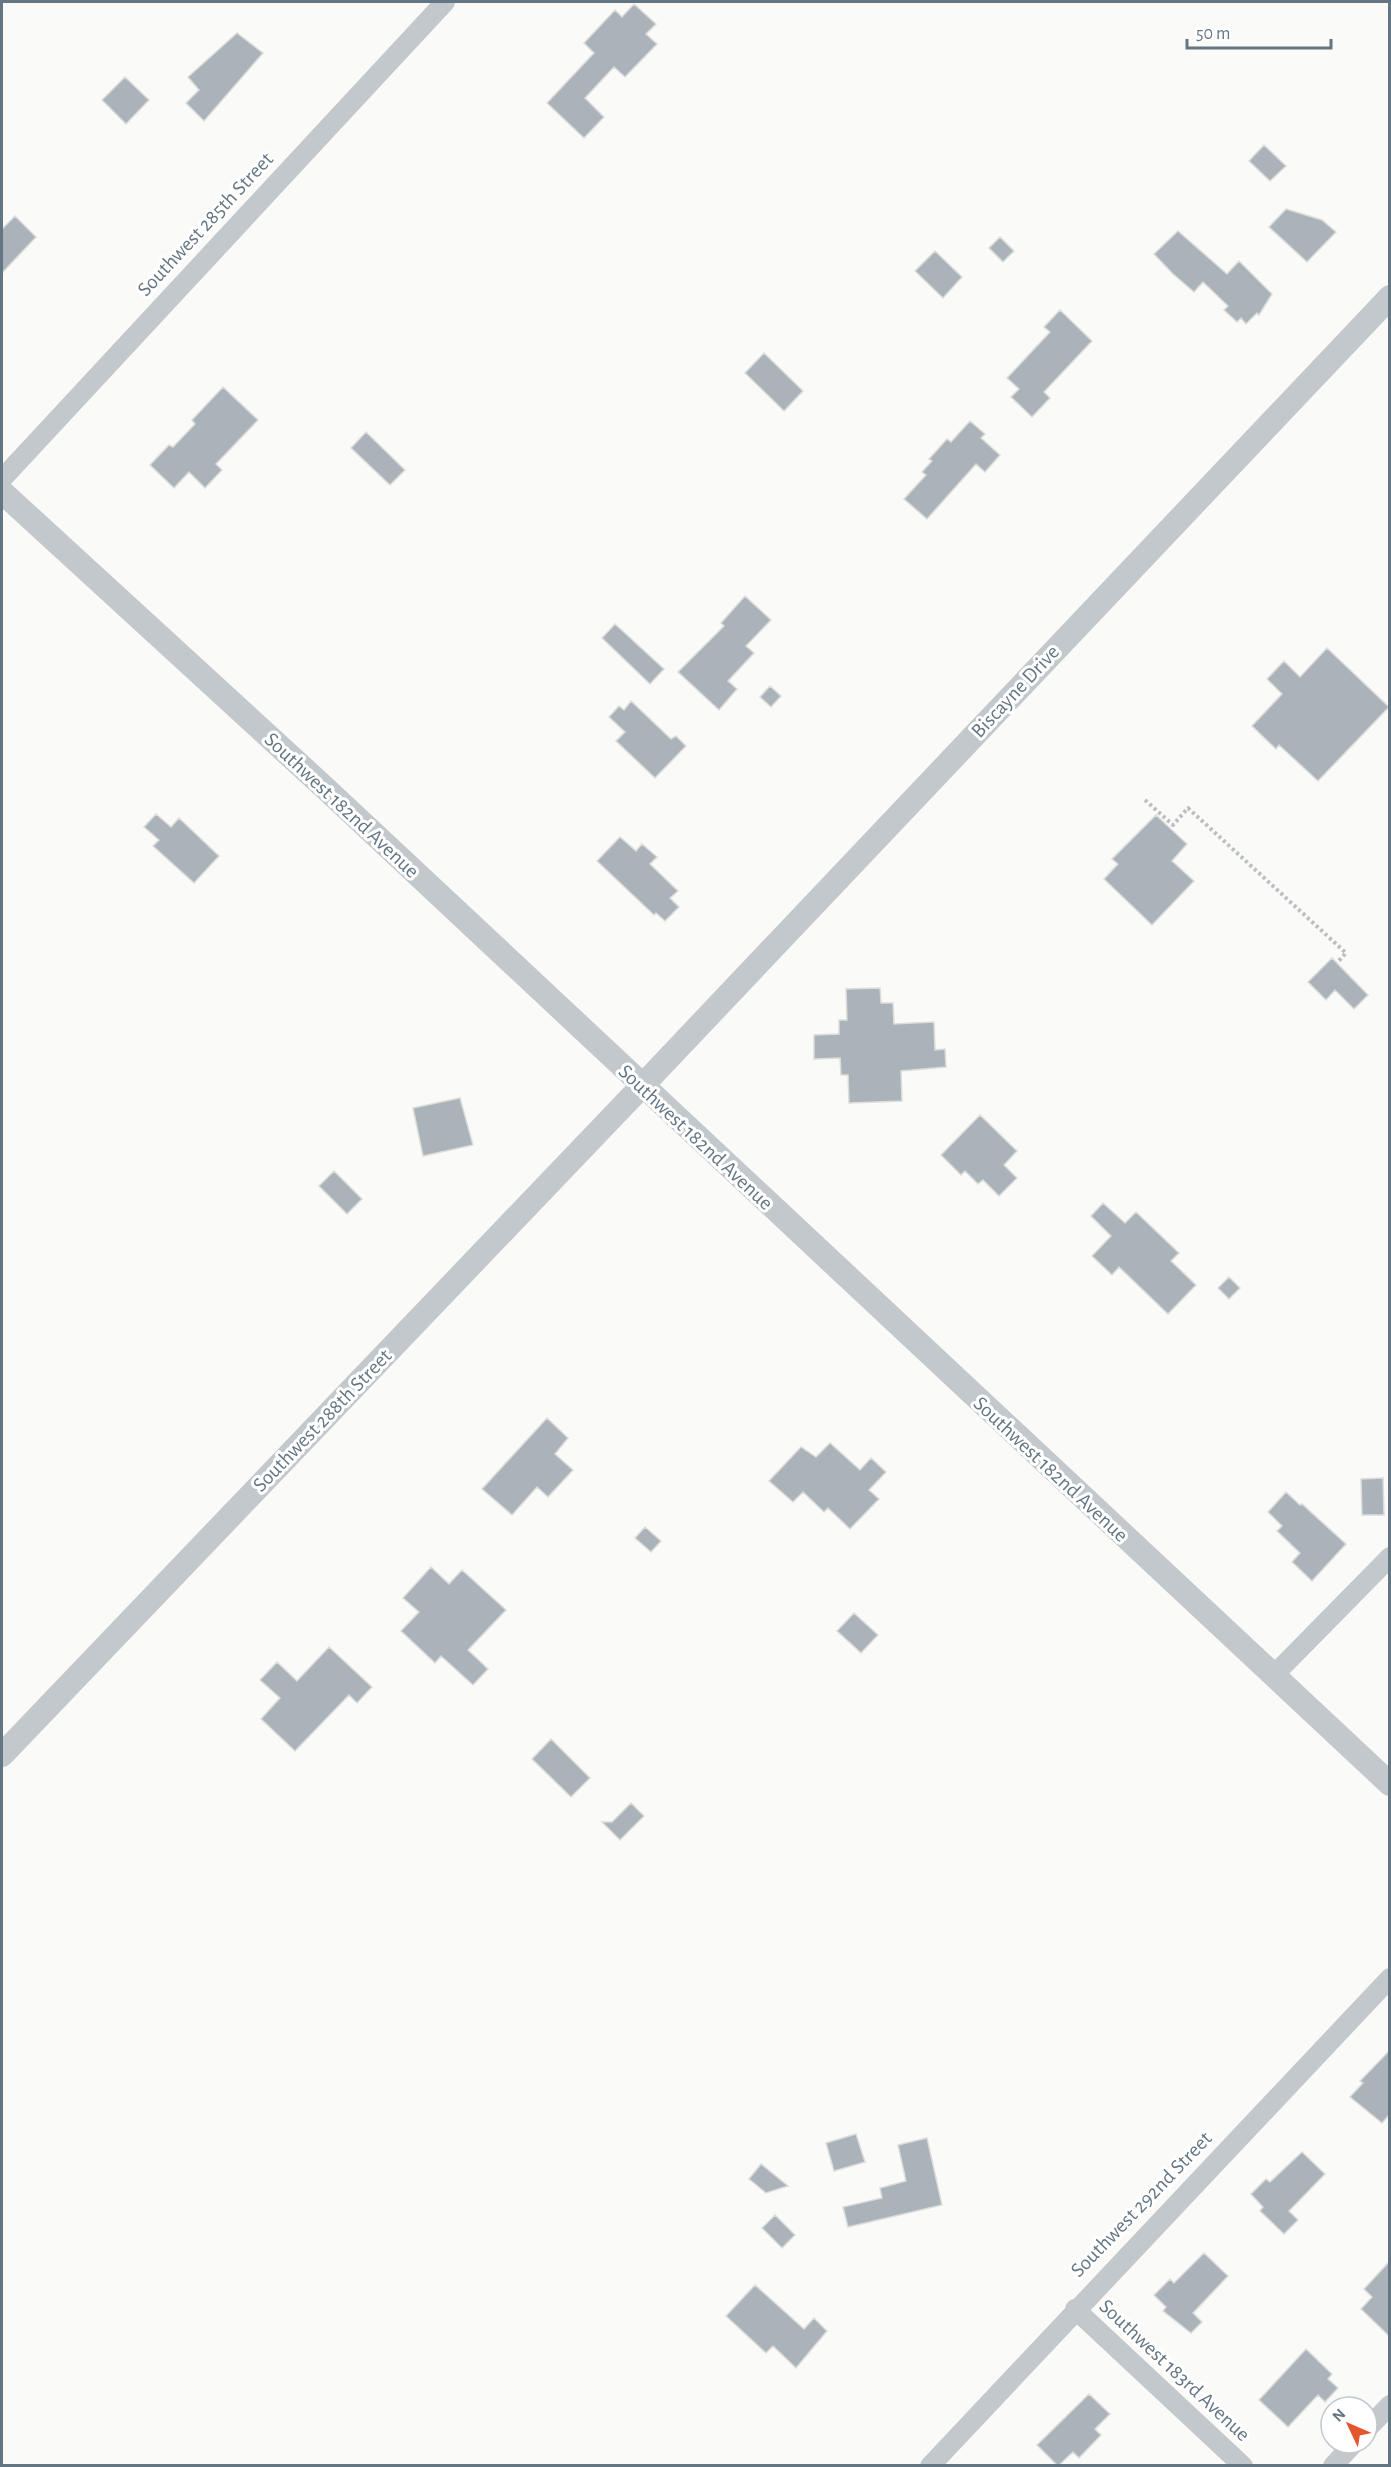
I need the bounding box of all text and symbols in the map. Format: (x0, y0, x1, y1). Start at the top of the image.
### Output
scale bar (1187, 12, 1331, 50)
text: 50 m (1196, 25, 1230, 43)
street label: Southwest 285th Street (134, 148, 277, 300)
street label: Biscayne Drive (967, 641, 1063, 742)
street label: Southwest 182nd Avenue (261, 729, 423, 882)
street label: Southwest 182nd Avenue (615, 1061, 777, 1214)
street label: Southwest 288th Street (249, 1345, 396, 1496)
street label: Southwest 182nd Avenue (970, 1393, 1132, 1546)
street label: Southwest 292nd Street (1067, 2127, 1216, 2281)
street label: Southwest 183rd Avenue (1095, 2295, 1254, 2445)
north arrow (1319, 2395, 1379, 2455)
text: N (1329, 2406, 1349, 2425)

